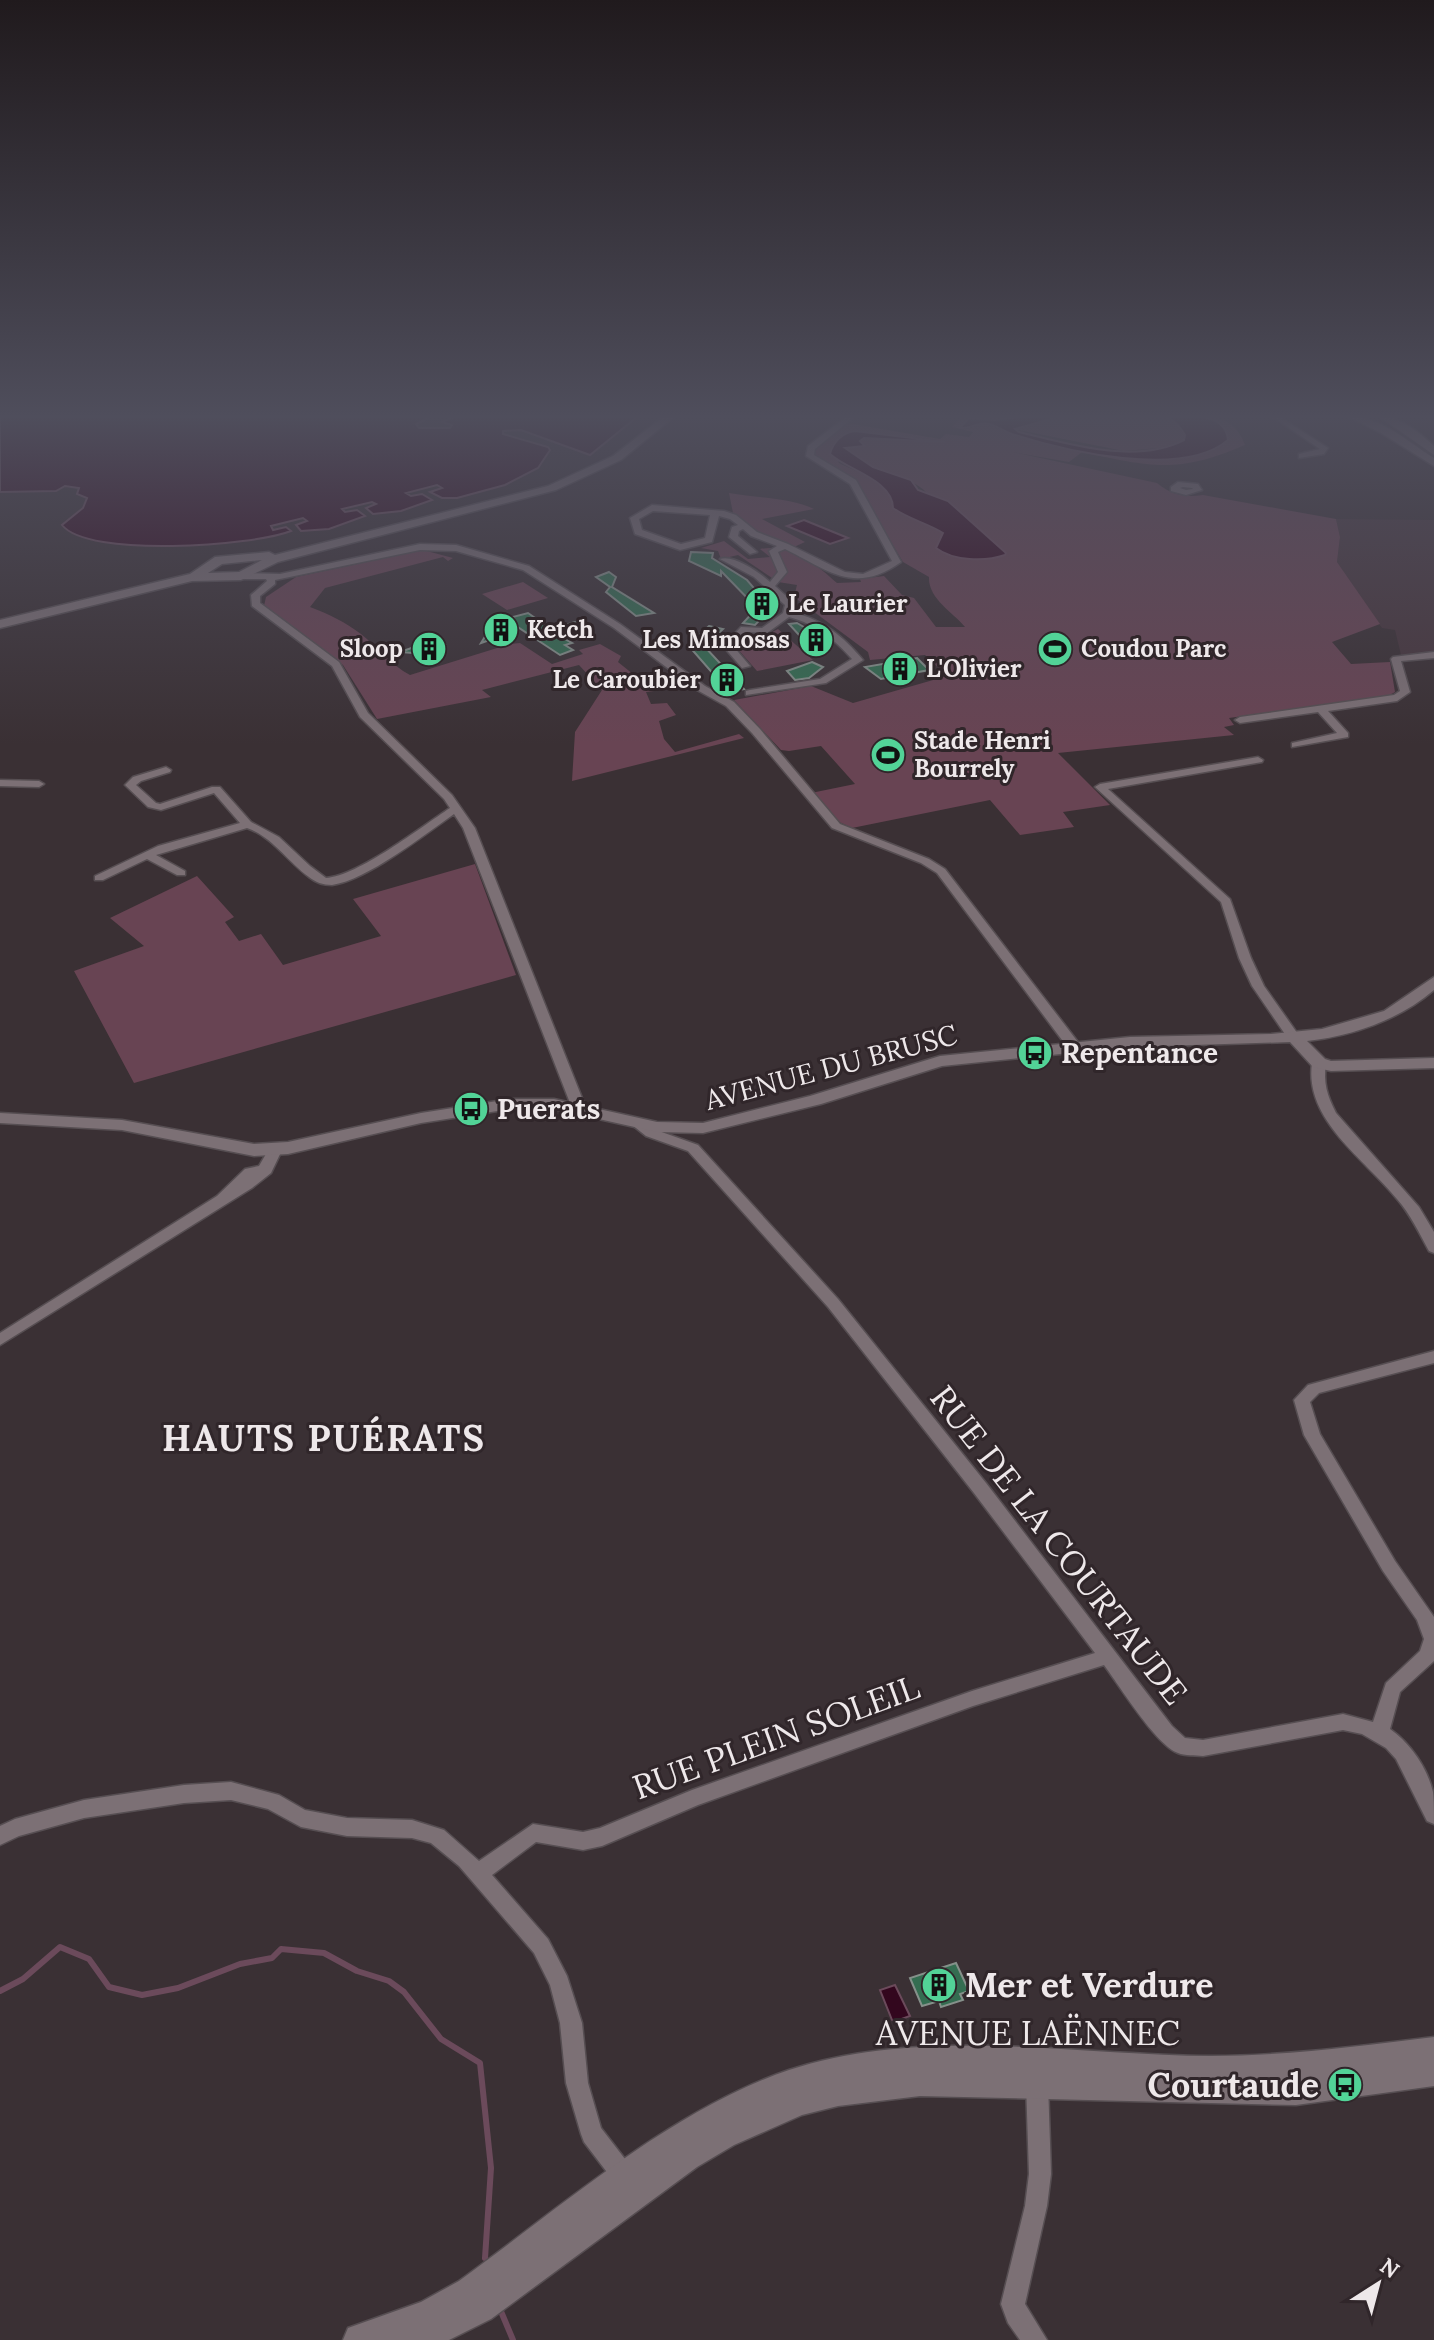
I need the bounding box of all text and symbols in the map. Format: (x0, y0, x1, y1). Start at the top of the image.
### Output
building icon: Le Laurier (743, 585, 781, 623)
place label: Le Laurier (788, 588, 908, 619)
building icon: Ketch (482, 611, 520, 649)
place label: Ketch (527, 614, 594, 645)
building icon: Les Mimosas (797, 621, 835, 659)
place label: Les Mimosas (642, 624, 790, 655)
building icon: Sloop (410, 630, 448, 668)
sports icon: Coudou Parc (1036, 630, 1074, 668)
place label: Sloop (340, 633, 403, 664)
place label: Coudou Parc (1081, 633, 1227, 664)
building icon: L'Olivier (881, 650, 919, 688)
place label: L'Olivier (926, 653, 1022, 684)
building icon: Le Caroubier (708, 661, 746, 699)
place label: Le Caroubier (552, 664, 701, 695)
place label: Stade Henri Bourrely (914, 725, 1051, 784)
sports icon: Stade Henri Bourrely (869, 736, 907, 774)
street label: AVENUE DU BRUSC (700, 1016, 961, 1118)
bus stop icon: Repentance (1016, 1034, 1054, 1072)
place label: Repentance (1061, 1035, 1218, 1071)
bus stop icon: Puerats (452, 1090, 490, 1128)
place label: Puerats (497, 1091, 600, 1127)
street label: RUE DE LA COURTAUDE (921, 1377, 1197, 1713)
district label: HAUTS PUÉRATS (162, 1415, 486, 1461)
street label: RUE PLEIN SOLEIL (627, 1665, 925, 1808)
place label: Mer et Verdure (965, 1963, 1213, 2006)
building icon: Mer et Verdure (920, 1966, 958, 2004)
street label: AVENUE LAËNNEC (875, 2011, 1180, 2054)
place label: Courtaude (1148, 2063, 1319, 2106)
bus stop icon: Courtaude (1326, 2066, 1364, 2104)
north arrow (1338, 2244, 1418, 2324)
text: N (1375, 2251, 1405, 2284)

